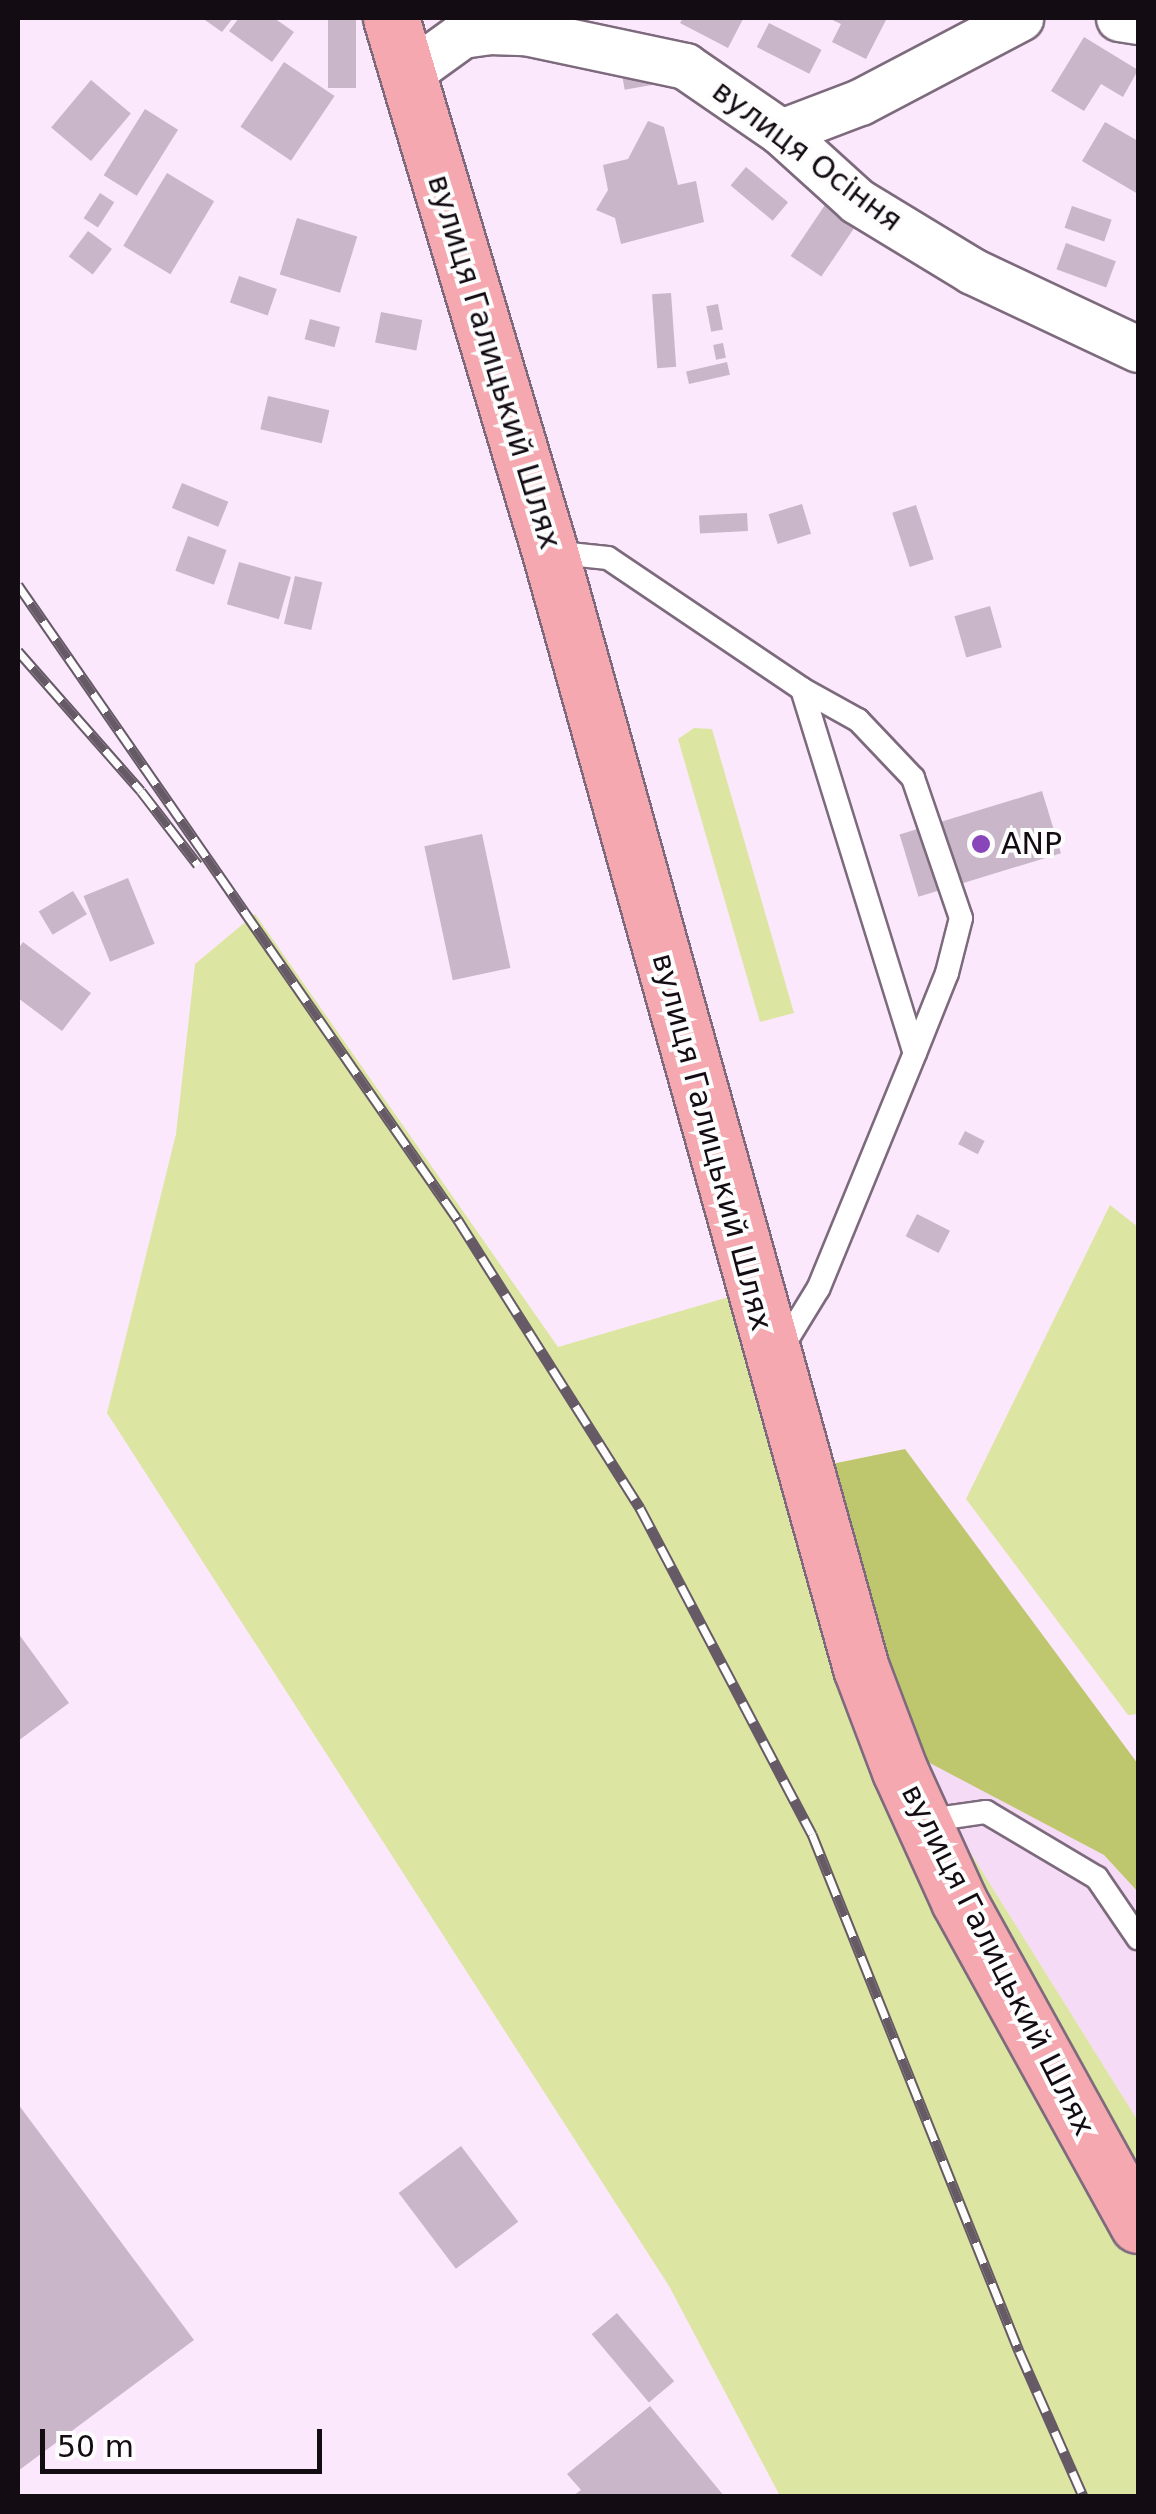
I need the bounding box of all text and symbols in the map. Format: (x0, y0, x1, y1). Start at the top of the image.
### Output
street label: вулиця Осіння (705, 73, 909, 239)
street label: вулиця Галицький Шлях (420, 171, 568, 553)
place label: ANP (1001, 826, 1062, 862)
marker: ANP (970, 833, 992, 855)
street label: вулиця Галицький Шлях (644, 949, 780, 1335)
street label: вулиця Галицький Шлях (894, 1778, 1102, 2142)
scale bar (45, 2409, 328, 2471)
text: 50 m (57, 2429, 134, 2464)

